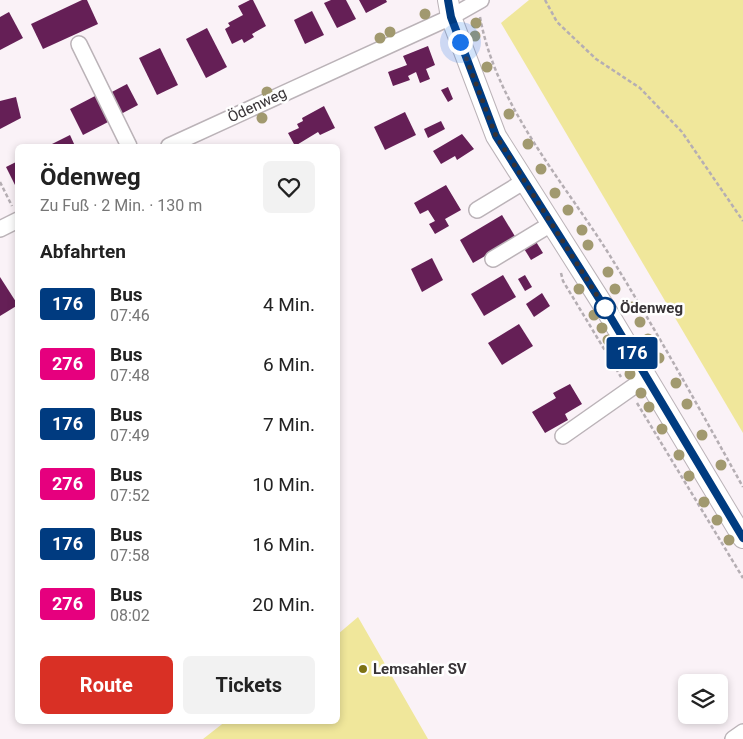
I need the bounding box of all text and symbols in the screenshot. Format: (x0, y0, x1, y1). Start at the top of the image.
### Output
your location (448, 30, 473, 55)
street label: Ödenweg (225, 84, 289, 126)
button: heart (263, 161, 315, 213)
text: Ödenweg (40, 163, 141, 191)
text: Zu Fuß · 2 Min. · 130 m (40, 196, 202, 215)
text: Abfahrten (40, 240, 126, 263)
text: Bus (110, 283, 143, 306)
text: 176 (52, 293, 83, 314)
text: 4 Min. (263, 293, 315, 316)
marker: Ödenweg (594, 297, 616, 319)
place label: Ödenweg (620, 299, 683, 317)
text: 07:46 (110, 306, 150, 325)
line badge: 176 (603, 337, 661, 369)
text: 176 (617, 342, 647, 363)
text: Bus (110, 343, 143, 366)
text: 276 (52, 353, 83, 374)
text: 6 Min. (263, 353, 315, 376)
text: 07:48 (110, 366, 150, 385)
text: Bus (110, 403, 143, 426)
text: 176 (52, 413, 83, 434)
text: 7 Min. (263, 413, 315, 436)
text: 07:49 (110, 426, 150, 445)
text: Bus (110, 463, 143, 486)
text: 276 (52, 473, 83, 494)
text: 10 Min. (252, 473, 315, 496)
text: 07:52 (110, 486, 150, 505)
text: Bus (110, 523, 143, 546)
text: 176 (52, 533, 83, 554)
text: 16 Min. (252, 533, 315, 556)
text: 07:58 (110, 546, 150, 565)
text: Bus (110, 583, 143, 606)
text: 276 (52, 593, 83, 614)
text: 20 Min. (252, 593, 315, 616)
text: 08:02 (110, 606, 150, 625)
button: Route (40, 656, 173, 714)
button: Tickets (183, 656, 315, 714)
place label: Lemsahler SV (373, 660, 467, 678)
marker: Lemsahler SV (357, 663, 369, 675)
map controls (678, 674, 728, 724)
button: layers (678, 674, 728, 724)

